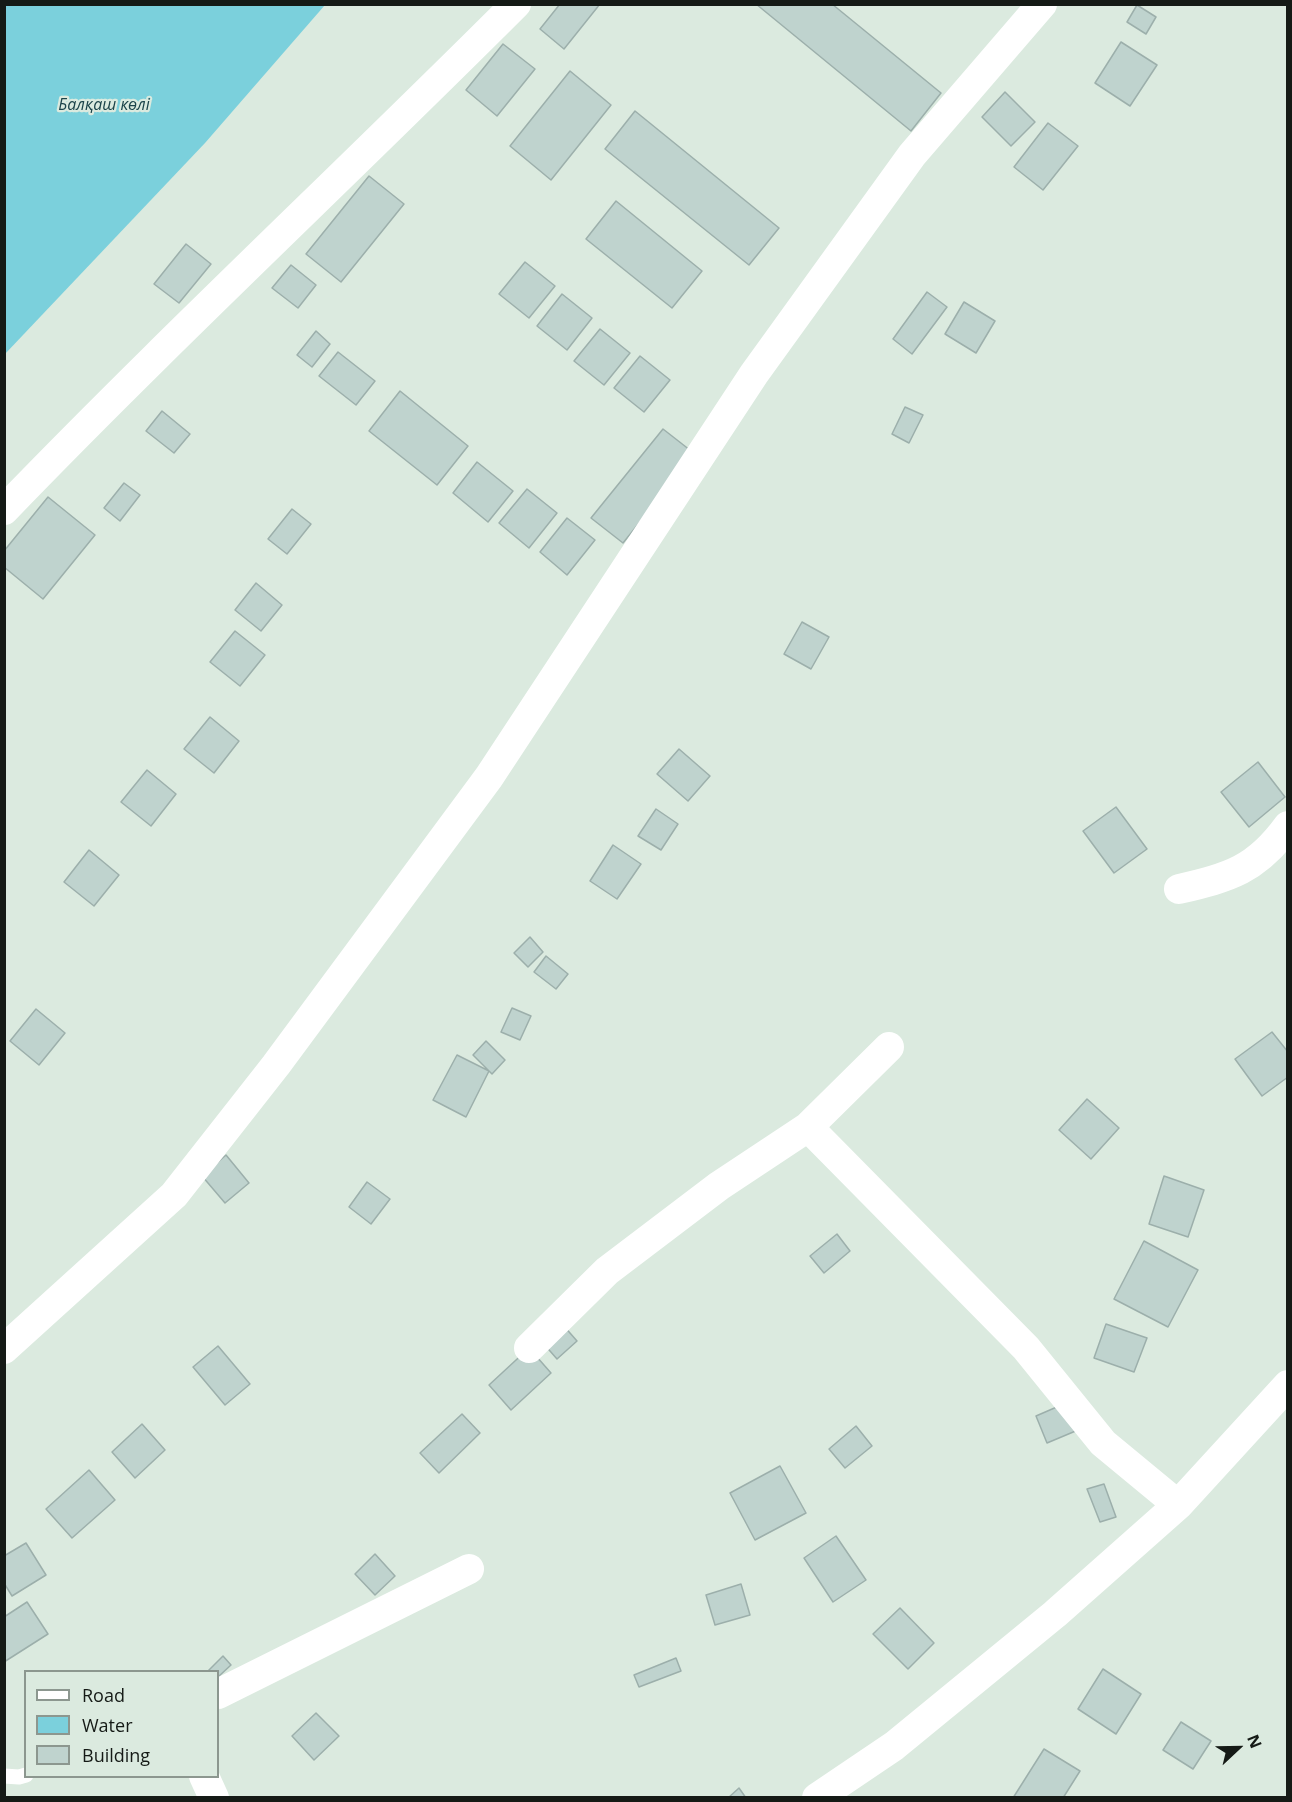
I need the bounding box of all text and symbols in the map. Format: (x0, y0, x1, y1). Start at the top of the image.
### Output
water label: Балқаш көлі (58, 95, 150, 115)
legend (24, 1670, 219, 1778)
text: Road (82, 1683, 125, 1707)
text: Water (82, 1713, 133, 1737)
north arrow (1208, 1718, 1268, 1778)
text: N (1242, 1731, 1267, 1751)
text: Building (82, 1743, 150, 1767)

